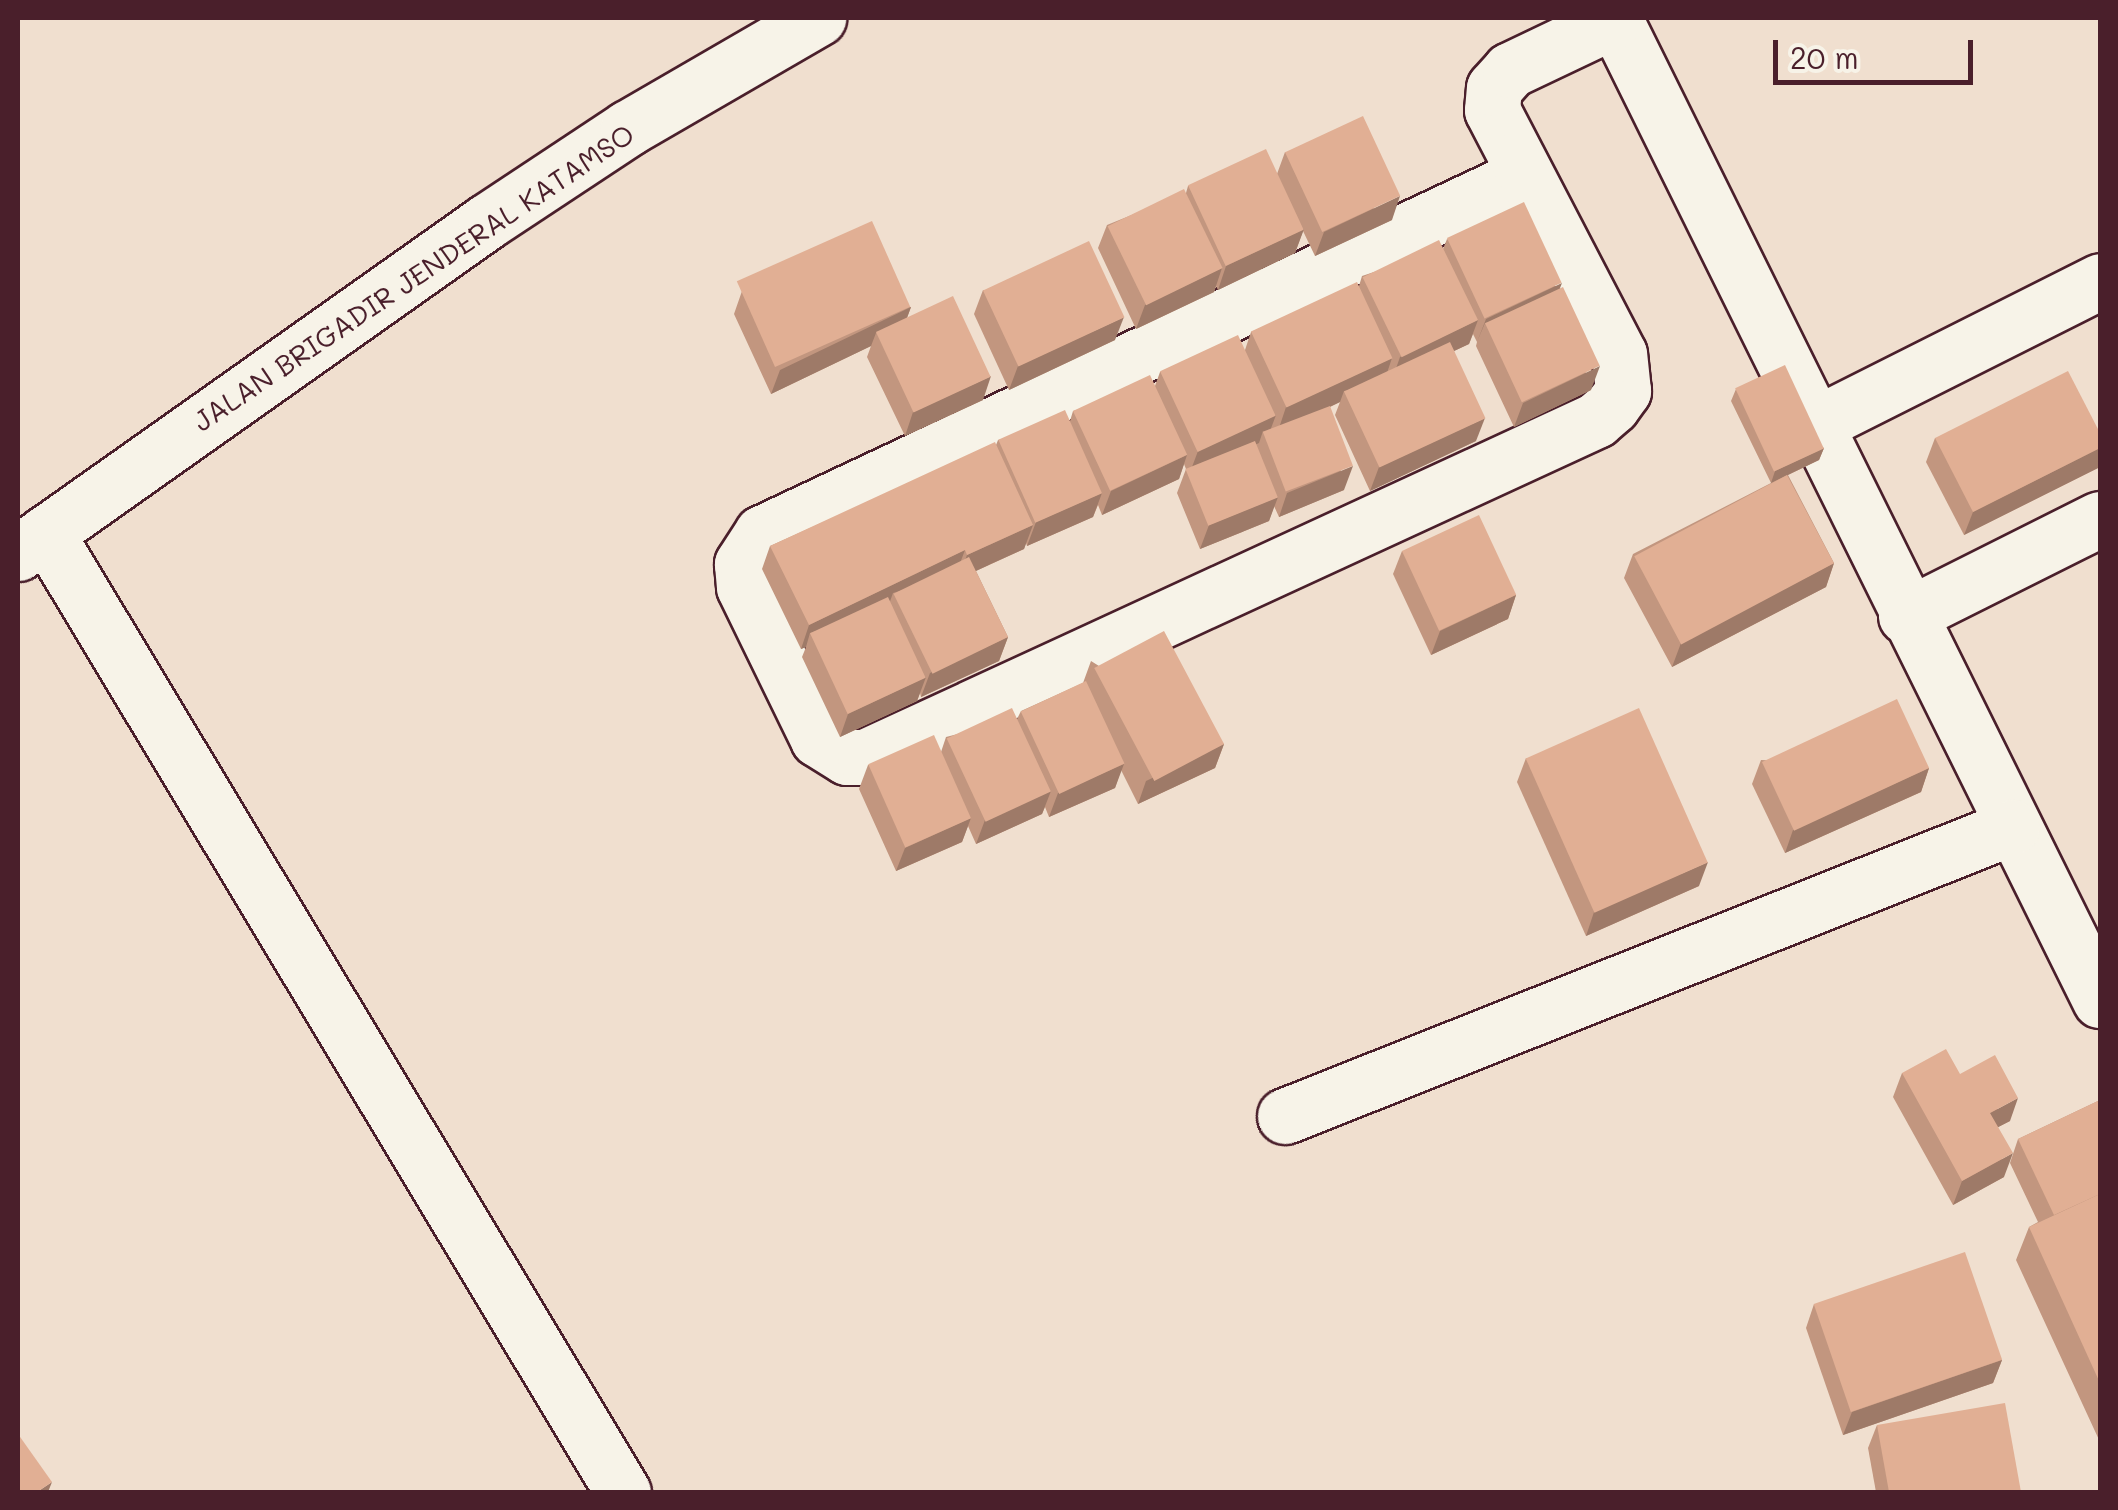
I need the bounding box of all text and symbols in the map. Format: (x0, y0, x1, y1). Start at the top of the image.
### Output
scale bar (1778, 20, 1978, 82)
text: 20 m (1790, 37, 1859, 77)
street label: JALAN BRIGADIR JENDERAL KATAMSO (186, 116, 640, 438)

